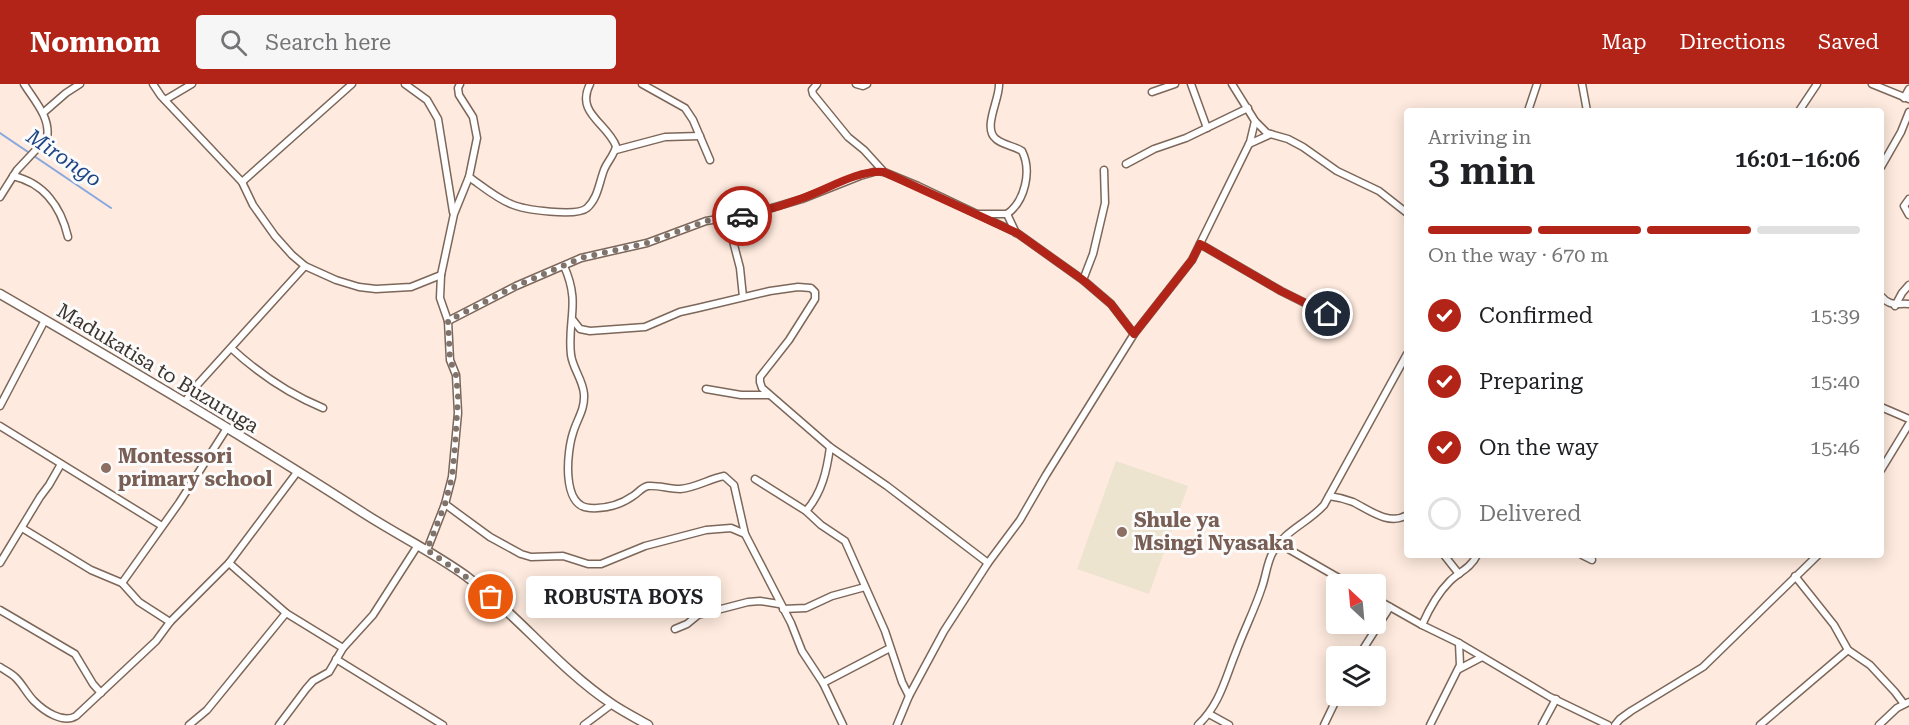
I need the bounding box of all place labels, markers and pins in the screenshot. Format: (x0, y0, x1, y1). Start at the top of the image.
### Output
pin (1302, 288, 1353, 339)
place label: Montessori primary school (118, 444, 273, 491)
marker: Montessori primary school (99, 461, 113, 475)
place label: Shule ya Msingi Nyasaka (1134, 508, 1294, 555)
marker: Shule ya Msingi Nyasaka (1115, 525, 1129, 539)
pin (465, 571, 516, 622)
callout: ROBUSTA BOYS (527, 576, 722, 618)

